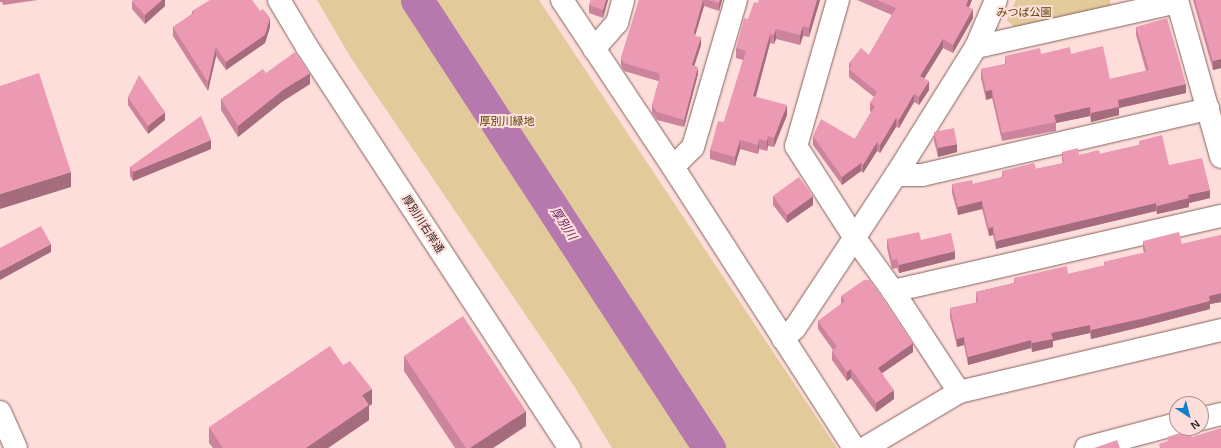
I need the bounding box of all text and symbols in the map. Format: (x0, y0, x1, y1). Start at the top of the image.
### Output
park label: みつば公園 (997, 5, 1051, 19)
park label: 厚別川緑地 (480, 114, 534, 128)
street label: 厚別川右岸通 (399, 193, 447, 255)
water label: 厚別川 (547, 205, 579, 243)
north arrow (1169, 396, 1209, 436)
text: N (1189, 418, 1202, 432)

